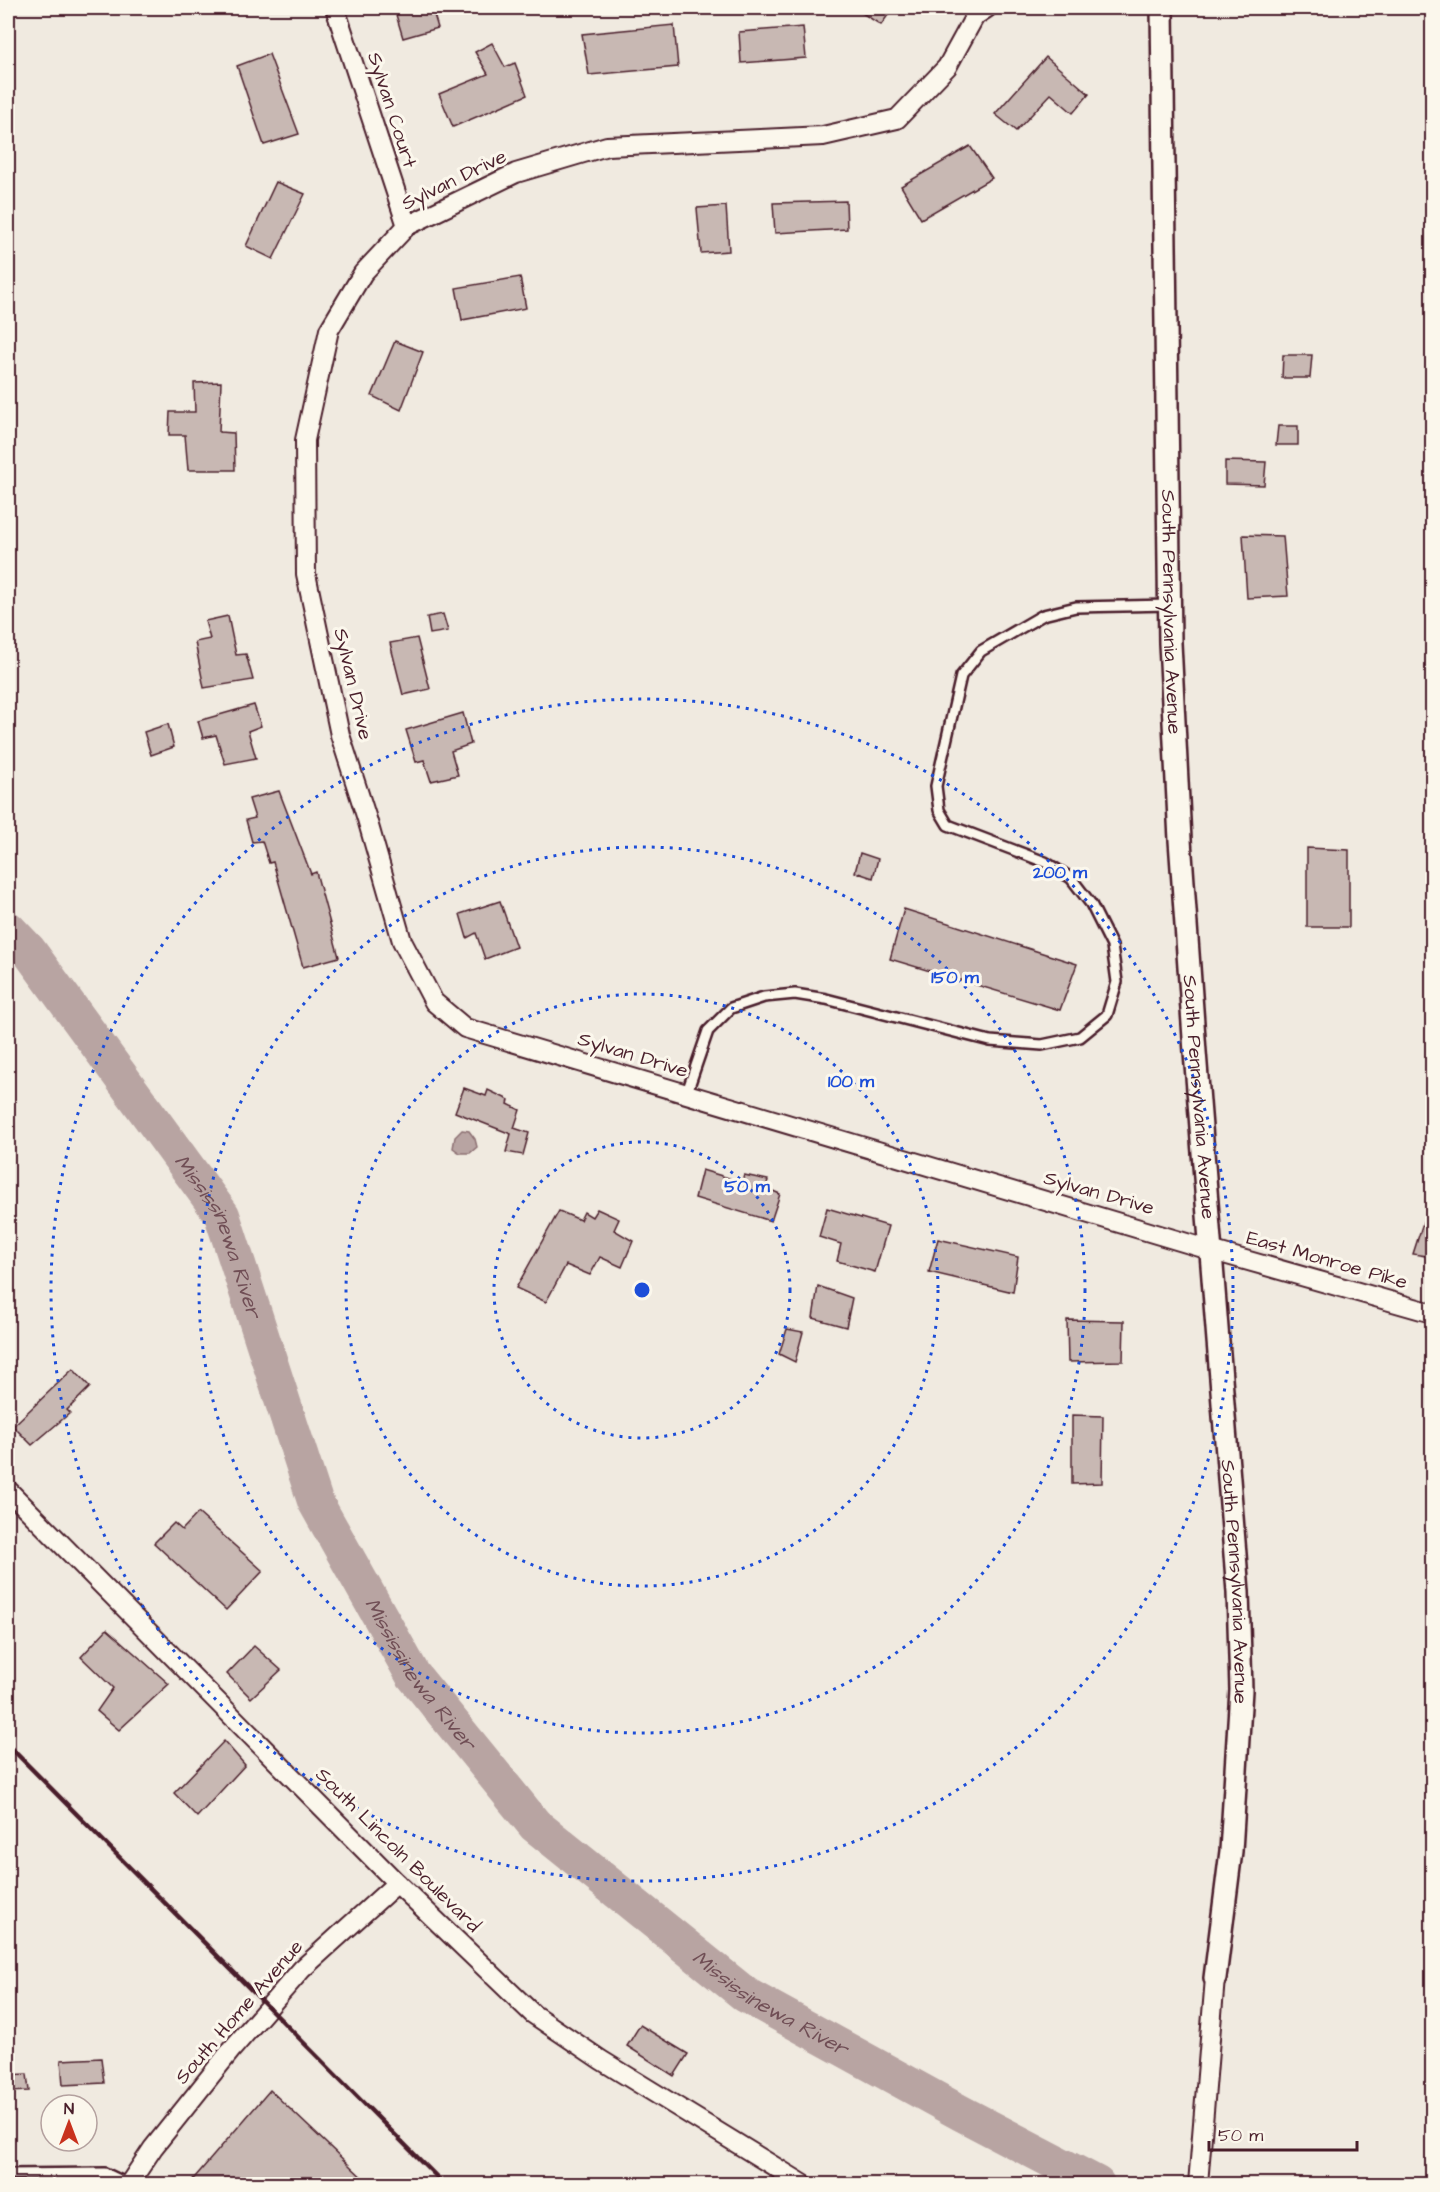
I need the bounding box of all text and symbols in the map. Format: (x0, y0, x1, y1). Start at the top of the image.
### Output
street label: Sylvan Court (359, 49, 424, 172)
street label: Sylvan Drive (397, 142, 512, 218)
street label: South Pennsylvania Avenue (1154, 489, 1189, 735)
street label: Sylvan Drive (326, 625, 379, 743)
text: 200 m (1032, 860, 1088, 885)
text: 150 m (931, 965, 980, 990)
street label: South Pennsylvania Avenue (1176, 974, 1222, 1220)
street label: Sylvan Drive (574, 1025, 692, 1086)
text: 100 m (828, 1069, 875, 1094)
water label: Mississinewa River (168, 1148, 270, 1324)
street label: Sylvan Drive (1040, 1164, 1158, 1223)
text: 50 m (724, 1174, 771, 1199)
street label: East Monroe Pike (1243, 1224, 1411, 1296)
centre of rings (632, 1280, 652, 1300)
street label: South Pennsylvania Avenue (1213, 1458, 1255, 1705)
water label: Mississinewa River (358, 1593, 484, 1758)
street label: South Lincoln Boulevard (309, 1761, 487, 1939)
street label: South Home Avenue (168, 1934, 310, 2090)
water label: Mississinewa River (686, 1943, 855, 2064)
north arrow (39, 2093, 99, 2153)
text: N (64, 2098, 74, 2120)
scale bar (1209, 2114, 1358, 2152)
text: 50 m (1218, 2123, 1263, 2148)

